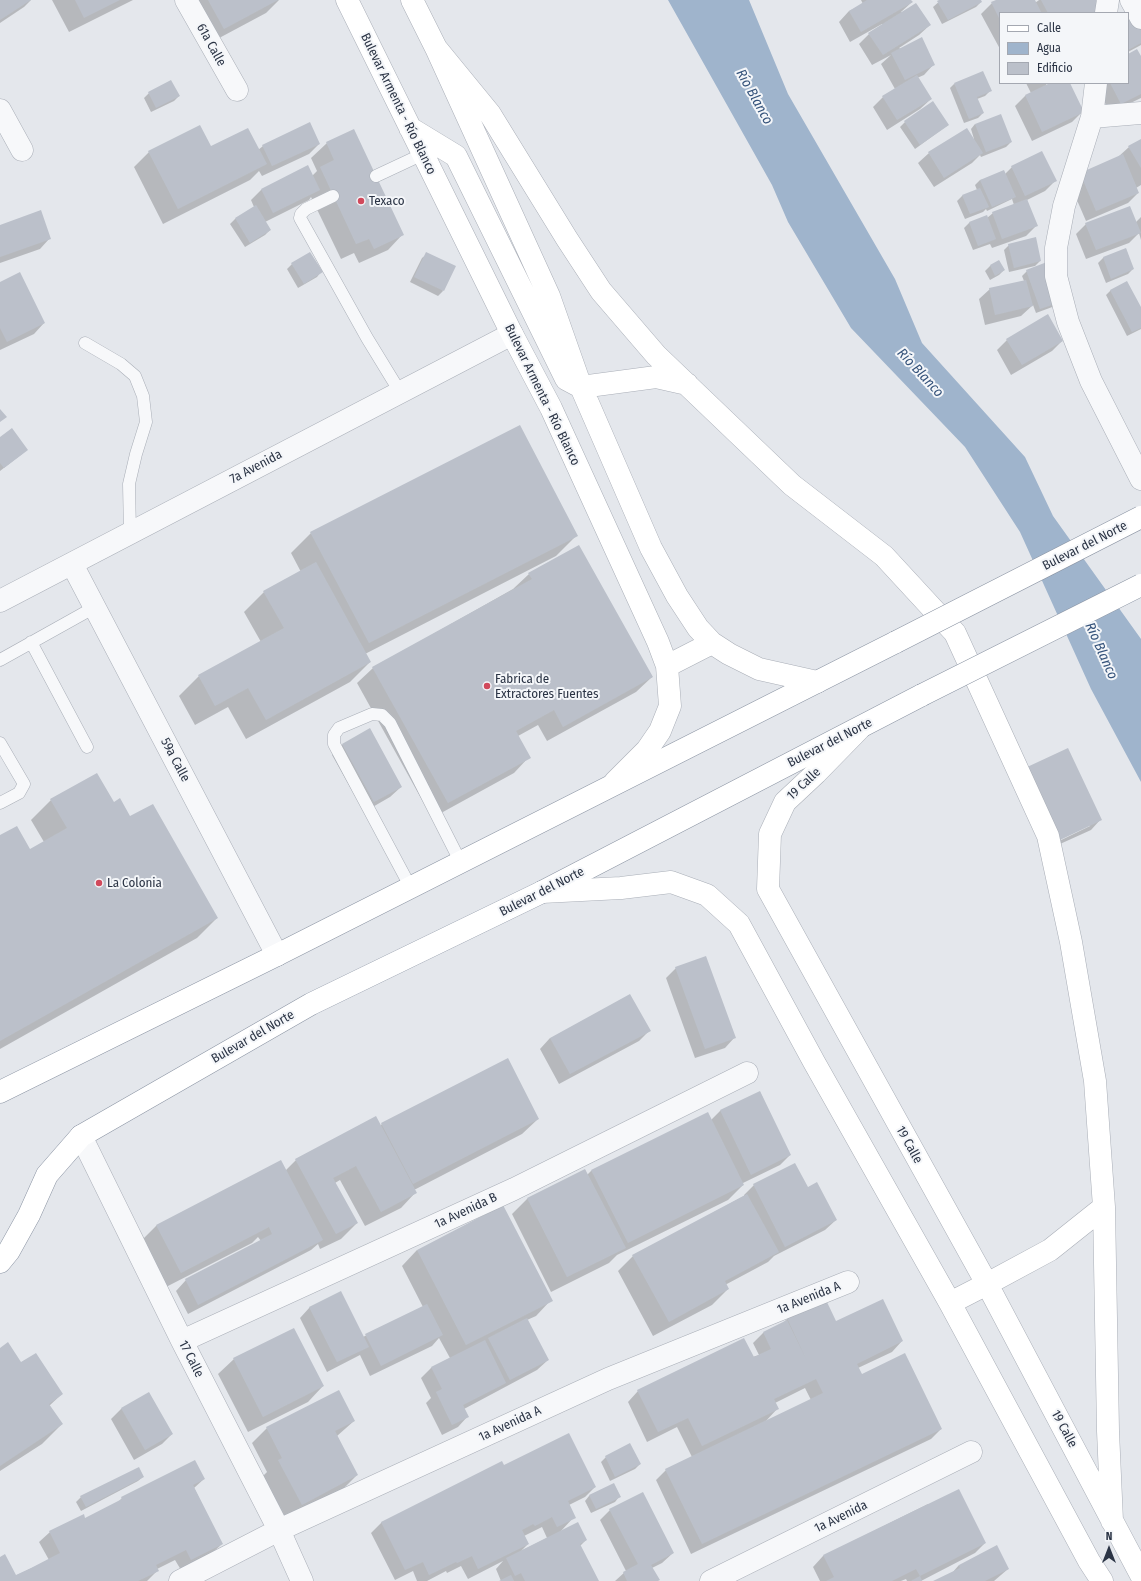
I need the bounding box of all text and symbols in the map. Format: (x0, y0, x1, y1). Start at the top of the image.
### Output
legend (999, 12, 1129, 84)
street label: 61a Calle (193, 21, 229, 69)
text: Calle (1037, 21, 1061, 35)
street label: Bulevar Armenta - Río Blanco (357, 31, 439, 177)
text: Agua (1037, 41, 1061, 55)
text: Edificio (1037, 61, 1073, 75)
water label: Río Blanco (732, 66, 776, 128)
place label: Texaco (369, 193, 405, 209)
marker: Texaco (356, 196, 366, 206)
street label: Bulevar Armenta - Río Blanco (501, 322, 583, 468)
water label: Río Blanco (893, 345, 947, 401)
street label: 7a Avenida (227, 447, 285, 487)
street label: Bulevar del Norte (1040, 518, 1130, 574)
water label: Río Blanco (1081, 620, 1121, 682)
place label: Fabrica de Extractores Fuentes (495, 671, 599, 702)
marker: Fabrica de Extractores Fuentes (482, 681, 492, 691)
street label: Bulevar del Norte (785, 715, 875, 771)
street label: 59a Calle (157, 735, 193, 785)
street label: 19 Calle (784, 765, 824, 803)
street label: Bulevar del Norte (497, 864, 587, 920)
place label: La Colonia (107, 875, 162, 891)
marker: La Colonia (94, 878, 104, 888)
street label: Bulevar del Norte (209, 1007, 297, 1067)
street label: 19 Calle (892, 1124, 926, 1166)
street label: 1a Avenida B (432, 1190, 500, 1232)
street label: 1a Avenida A (775, 1278, 843, 1318)
street label: 17 Calle (175, 1338, 207, 1380)
street label: 1a Avenida A (476, 1403, 544, 1445)
street label: 19 Calle (1048, 1408, 1080, 1450)
street label: 1a Avenida (812, 1498, 870, 1536)
north arrow (1089, 1529, 1129, 1569)
text: N (1106, 1530, 1112, 1543)

